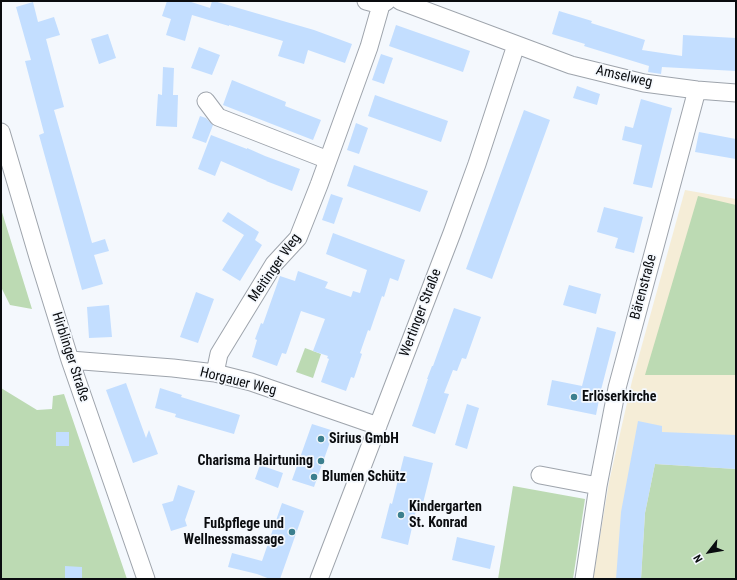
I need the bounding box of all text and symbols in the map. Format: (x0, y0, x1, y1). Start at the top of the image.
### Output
street label: Amselweg (594, 62, 654, 92)
street label: Meitinger Weg (245, 231, 305, 305)
street label: Bärenstraße (627, 253, 661, 321)
street label: Wertinger Straße (397, 267, 445, 359)
street label: Hirblinger Straße (48, 310, 92, 404)
street label: Horgauer Weg (198, 364, 278, 400)
place label: Erlöserkirche (582, 389, 656, 405)
marker: Erlöserkirche (569, 392, 579, 402)
place label: Sirius GmbH (329, 431, 399, 447)
marker: Sirius GmbH (316, 434, 326, 444)
place label: Charisma Hairtuning (198, 453, 313, 469)
marker: Charisma Hairtuning (316, 456, 326, 466)
place label: Blumen Schütz (322, 469, 406, 485)
marker: Blumen Schütz (309, 472, 319, 482)
place label: Kindergarten St. Konrad (409, 499, 482, 532)
marker: Kindergarten St. Konrad (396, 510, 406, 520)
place label: Fußpflege und Wellnessmassage (184, 516, 284, 548)
marker: Fußpflege und Wellnessmassage (287, 527, 297, 537)
north arrow (689, 532, 729, 572)
text: N (691, 552, 706, 565)

